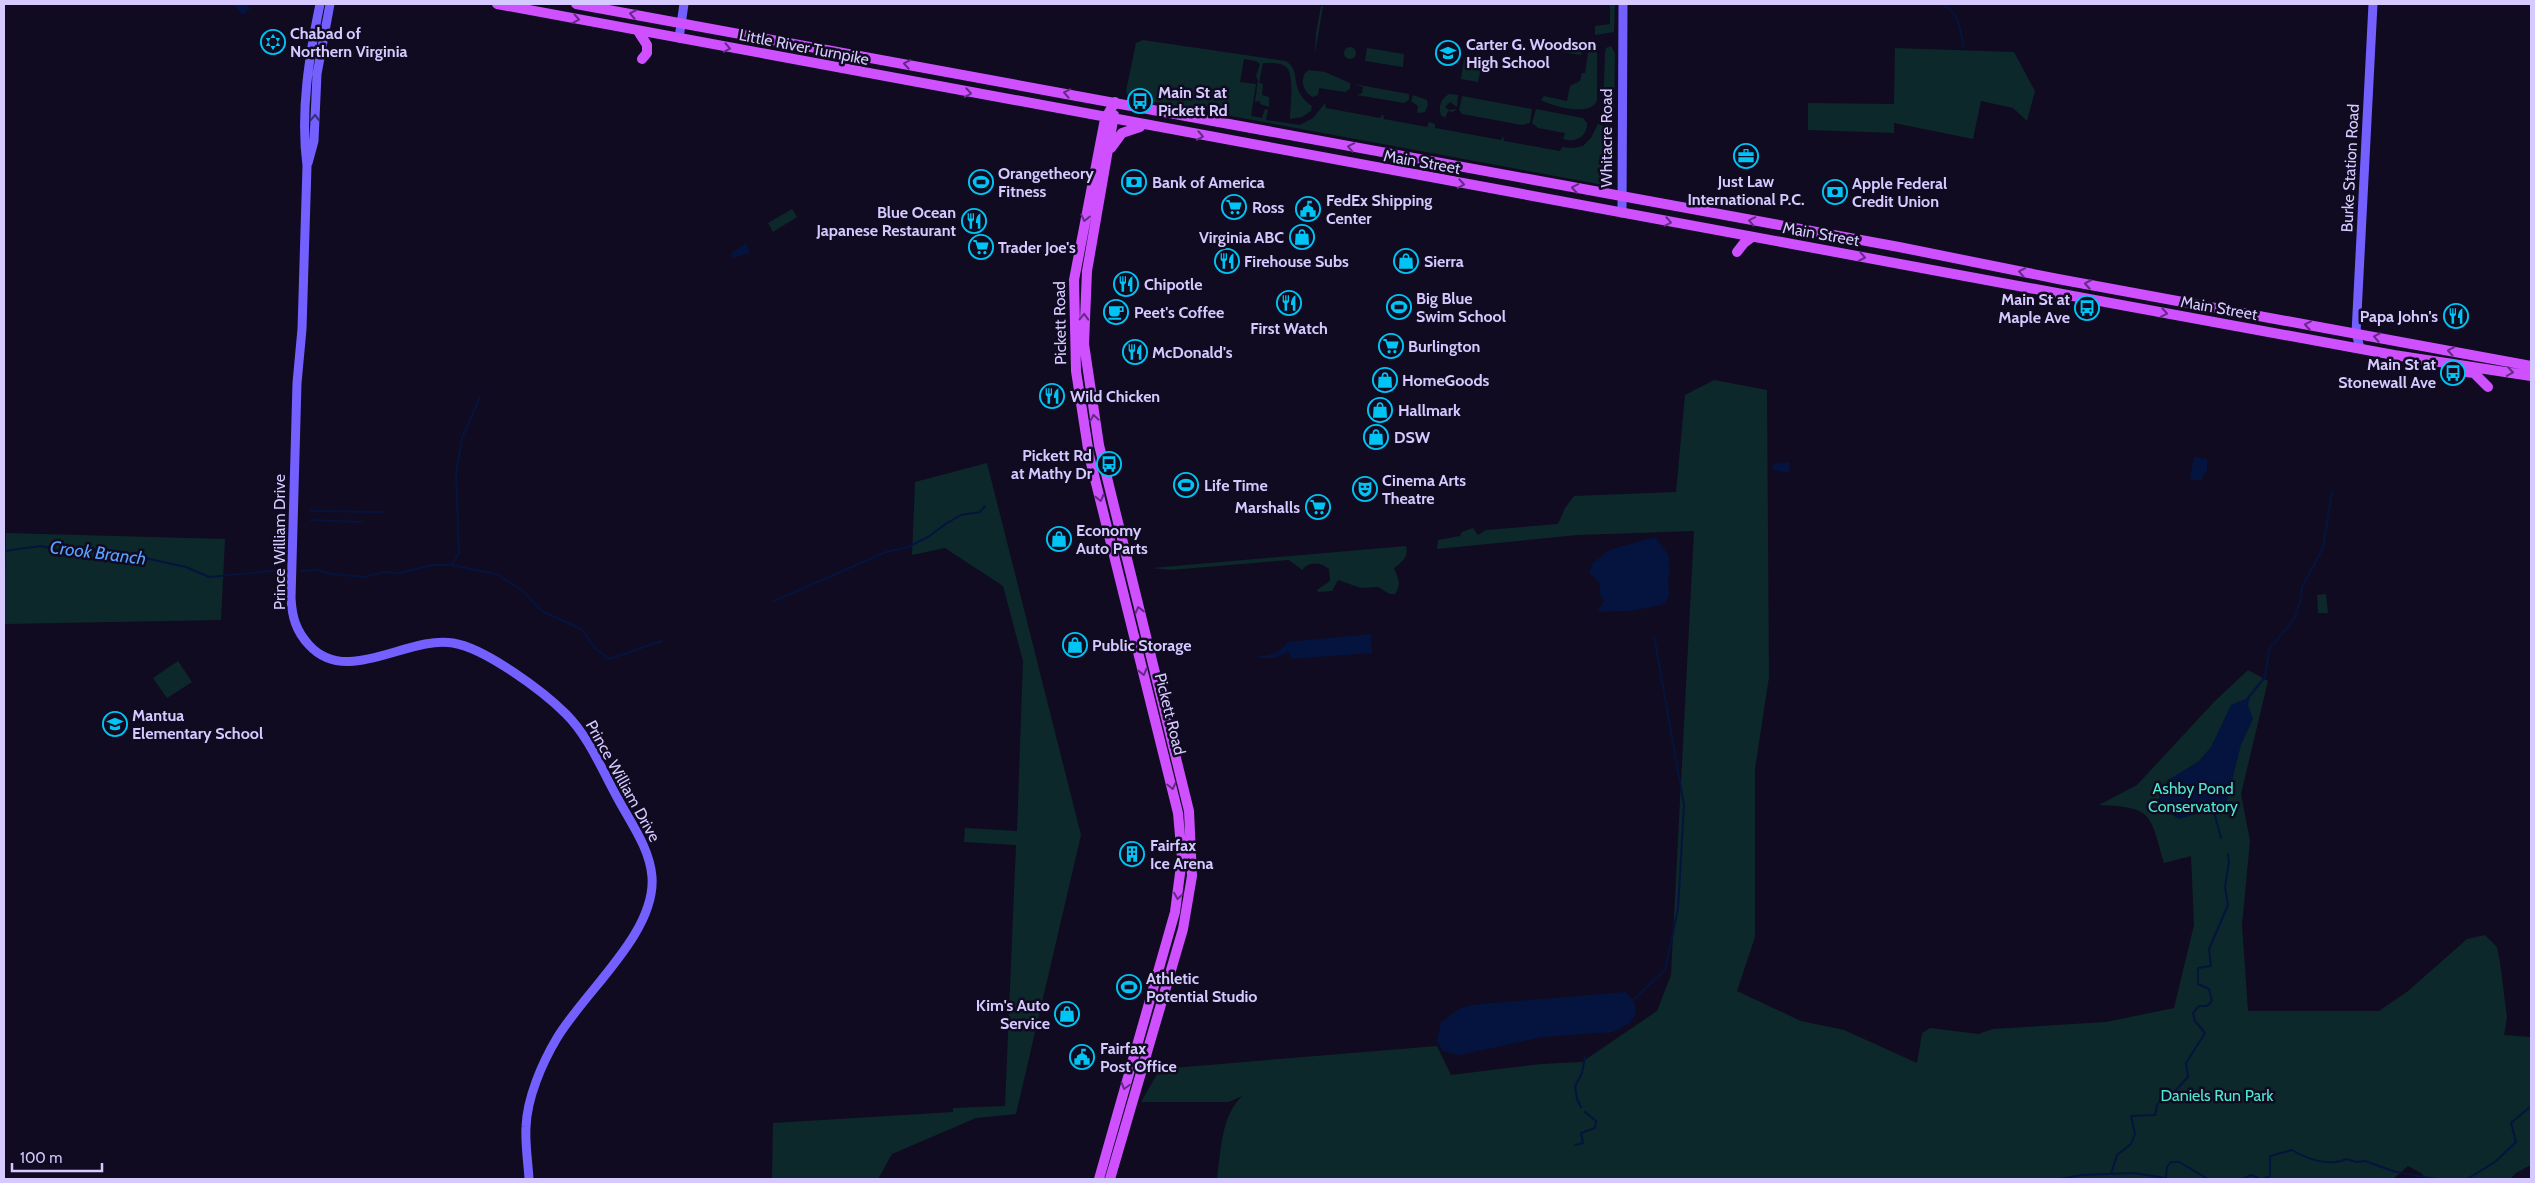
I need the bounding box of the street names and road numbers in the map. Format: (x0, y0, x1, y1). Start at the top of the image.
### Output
street label: Little River Turnpike (737, 25, 871, 69)
street label: Whitacre Road (1597, 89, 1616, 187)
street label: Burke Station Road (2337, 103, 2363, 233)
street label: Main Street (1382, 146, 1462, 178)
street label: Main Street (1781, 218, 1861, 250)
street label: Pickett Road (1050, 281, 1070, 365)
street label: Main Street (2179, 292, 2259, 324)
street label: Prince William Drive (270, 474, 289, 610)
street label: Pickett Road (1151, 671, 1189, 757)
street label: Prince William Drive (582, 717, 664, 845)

